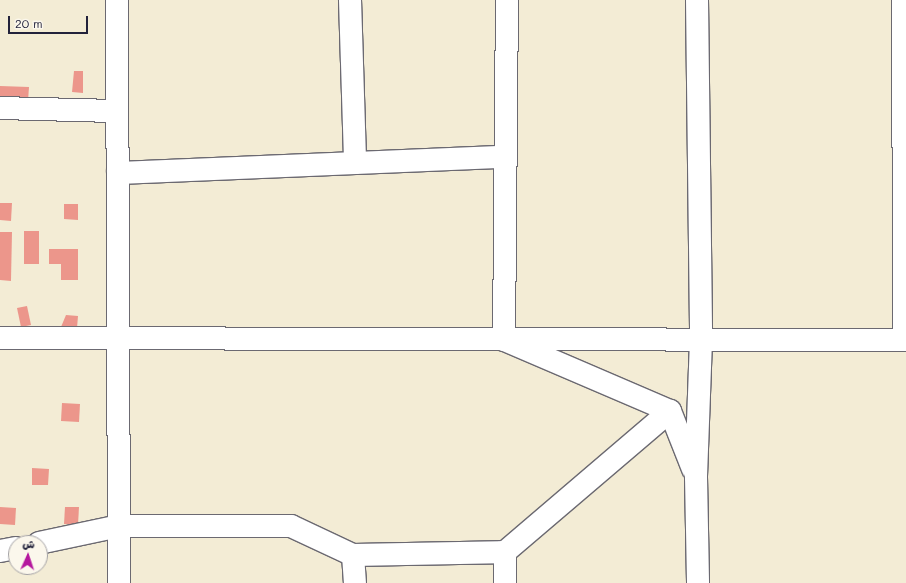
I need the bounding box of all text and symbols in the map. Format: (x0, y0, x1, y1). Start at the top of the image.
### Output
scale bar (10, 8, 90, 34)
text: 20 m (15, 15, 43, 31)
north arrow (8, 535, 48, 575)
text: ش (22, 536, 35, 551)

